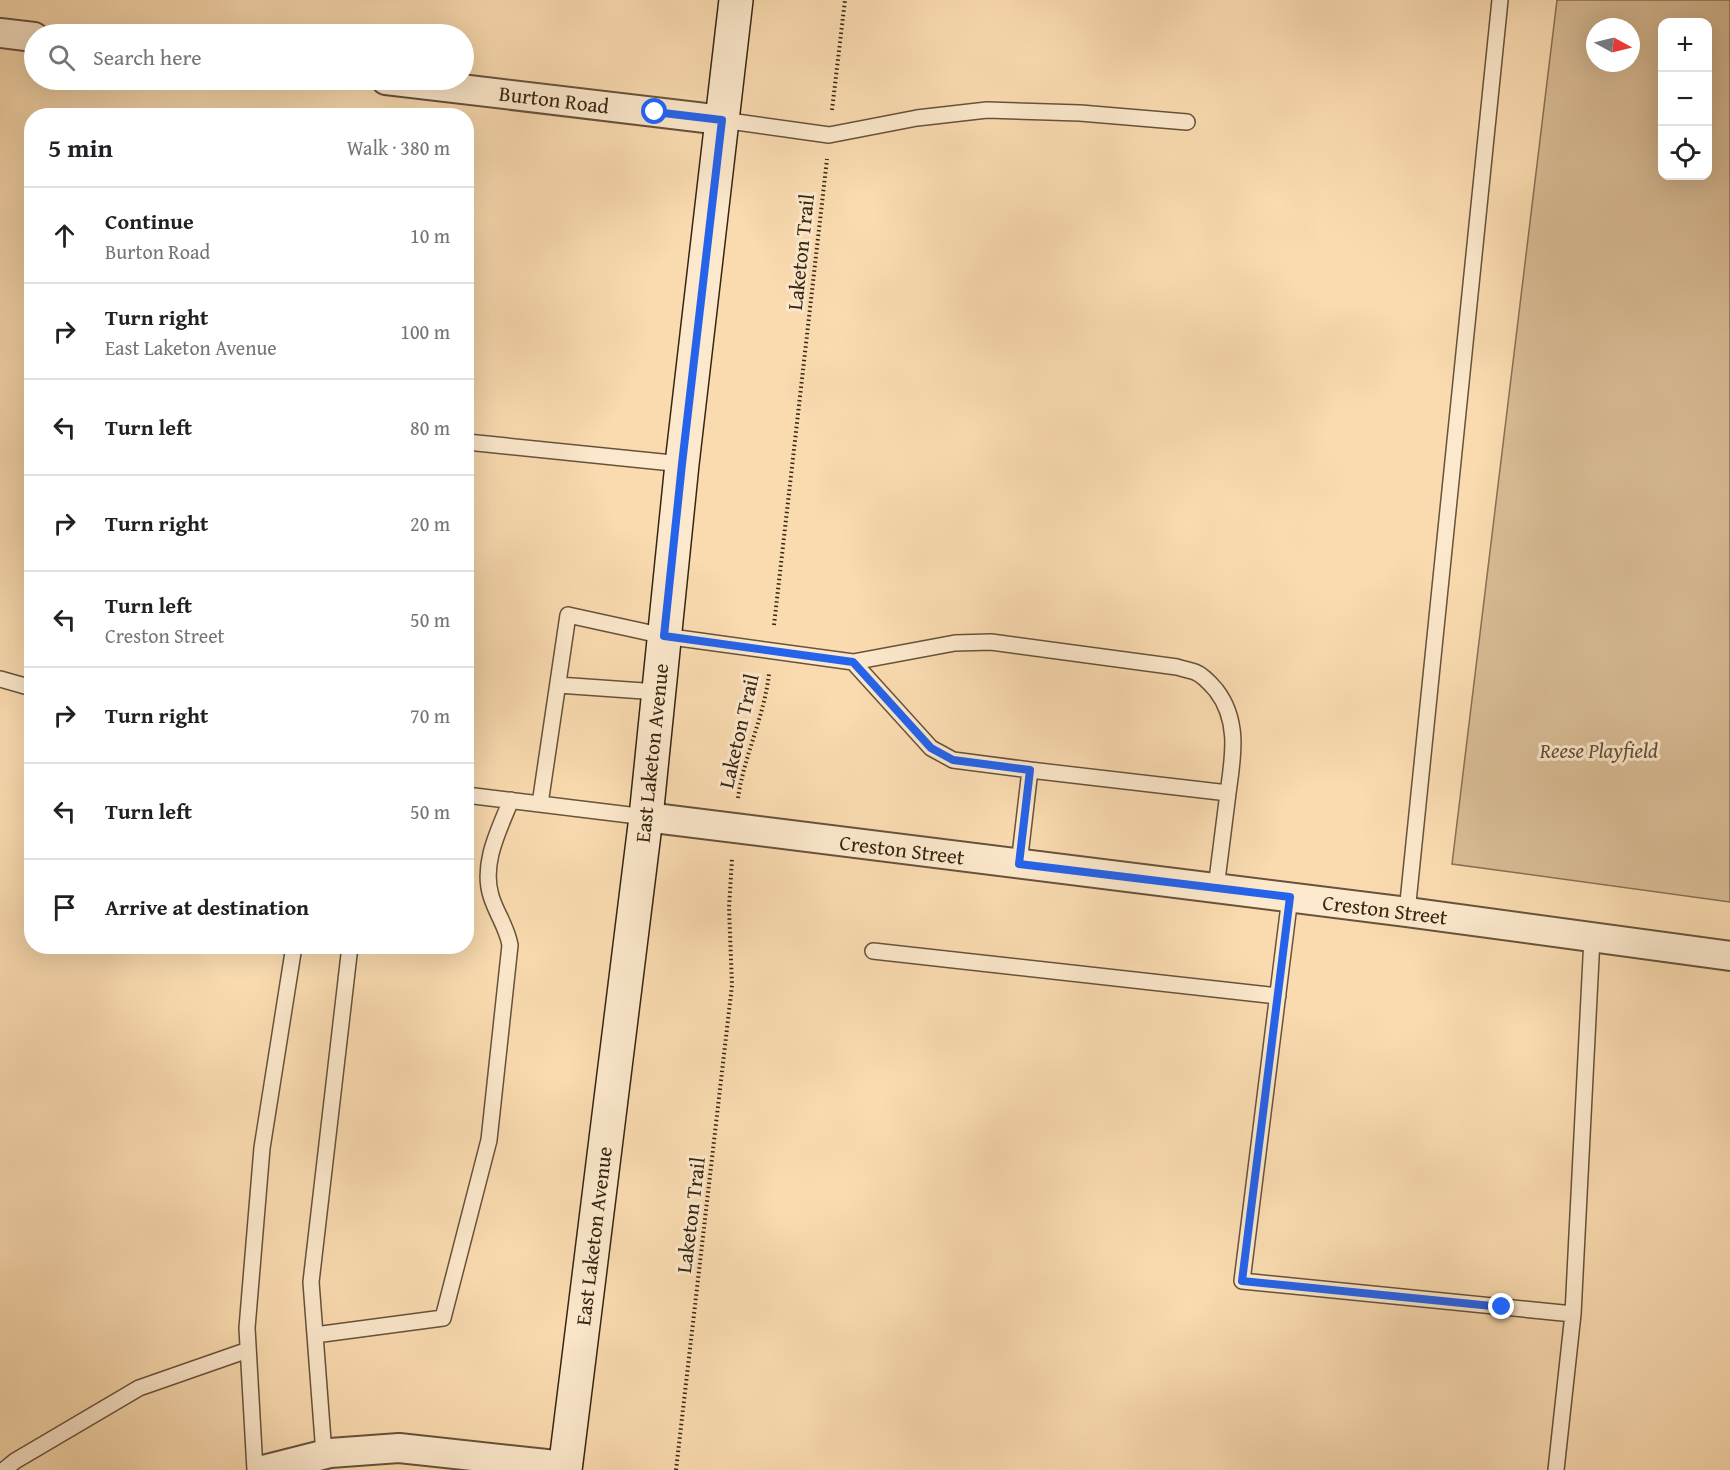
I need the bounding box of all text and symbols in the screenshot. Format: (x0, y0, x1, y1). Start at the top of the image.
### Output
north arrow (1586, 18, 1640, 72)
map controls (1658, 18, 1712, 180)
button: + (1658, 18, 1712, 72)
search box (24, 24, 474, 90)
icon: search (45, 41, 78, 74)
text: Search here (93, 41, 202, 73)
button: − (1658, 72, 1712, 126)
street label: Burton Road (497, 77, 612, 122)
route start (641, 98, 667, 124)
button: locate (1658, 126, 1712, 180)
text: 5 min (48, 128, 113, 167)
text: Walk · 380 m (347, 133, 450, 162)
street label: Laketon Trail (779, 192, 822, 312)
text: Continue (105, 205, 194, 237)
icon: ahead (48, 219, 81, 252)
text: 10 m (410, 221, 450, 250)
text: Burton Road (105, 237, 210, 266)
text: Turn right (105, 301, 208, 333)
icon: right (48, 315, 81, 348)
text: 100 m (400, 317, 450, 346)
text: East Laketon Avenue (105, 333, 277, 362)
icon: left (48, 411, 81, 444)
text: Turn left (105, 411, 192, 443)
text: 80 m (410, 413, 450, 442)
icon: right (48, 507, 81, 540)
text: Turn right (105, 507, 208, 539)
text: 20 m (410, 509, 450, 538)
text: Turn left (105, 589, 192, 621)
icon: left (48, 603, 81, 636)
text: 50 m (410, 605, 450, 634)
text: Creston Street (105, 621, 225, 650)
street label: East Laketon Avenue (627, 662, 676, 844)
street label: Laketon Trail (710, 670, 767, 791)
icon: right (48, 699, 81, 732)
text: Turn right (105, 699, 208, 731)
text: 70 m (410, 701, 450, 730)
park label: Reese Playfield (1539, 735, 1658, 766)
icon: left (48, 795, 81, 828)
text: Turn left (105, 795, 192, 827)
text: 50 m (410, 797, 450, 826)
street label: Creston Street (838, 826, 967, 873)
street label: Creston Street (1321, 886, 1450, 933)
icon: arrive (48, 891, 81, 924)
text: Arrive at destination (105, 891, 309, 923)
street label: East Laketon Avenue (567, 1144, 620, 1327)
street label: Laketon Trail (668, 1155, 713, 1275)
route end (1488, 1293, 1514, 1319)

